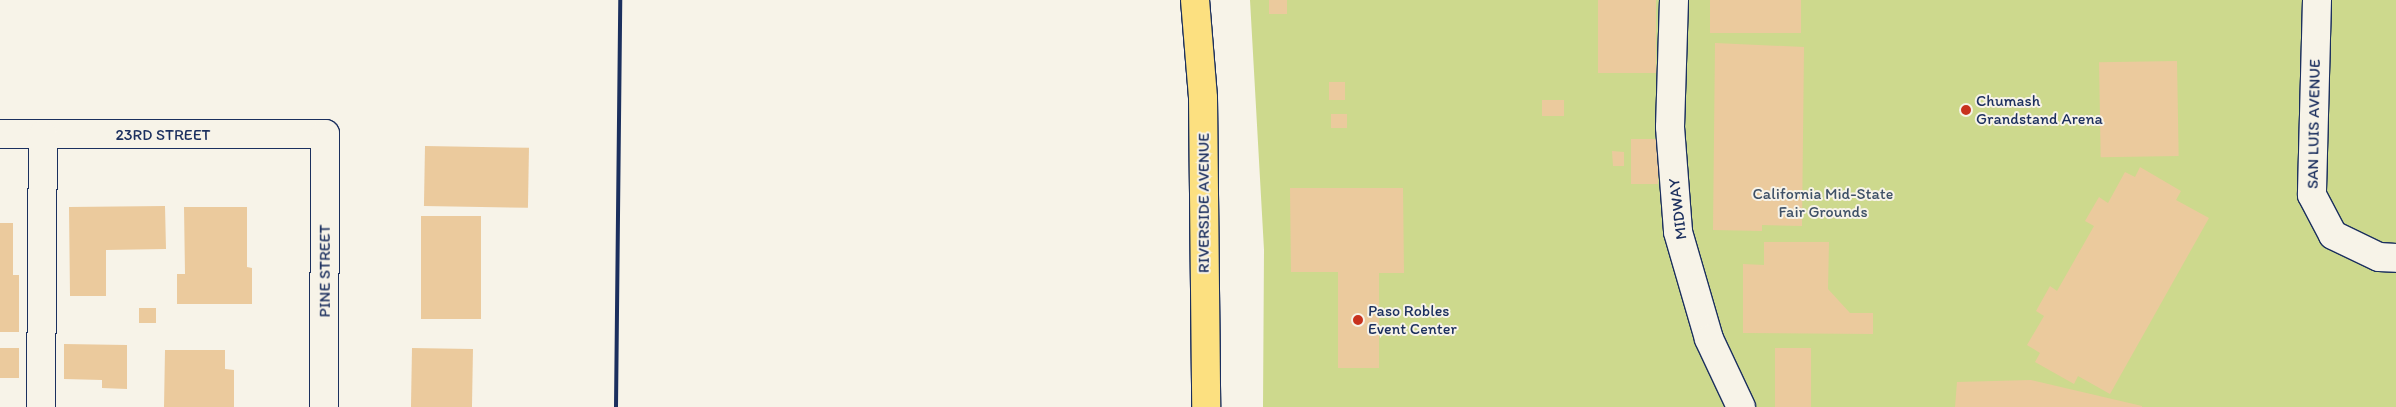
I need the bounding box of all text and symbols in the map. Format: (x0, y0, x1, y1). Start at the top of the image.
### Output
street label: SAN LUIS AVENUE (2303, 60, 2325, 188)
place label: Chumash Grandstand Arena (1976, 91, 2102, 129)
marker: Chumash Grandstand Arena (1960, 104, 1972, 116)
street label: 23RD STREET (115, 125, 211, 145)
street label: RIVERSIDE AVENUE (1194, 133, 1214, 273)
street label: MIDWAY (1665, 177, 1691, 241)
park label: California Mid-State Fair Grounds (1753, 184, 1893, 222)
street label: PINE STREET (315, 224, 335, 318)
place label: Paso Robles Event Center (1368, 301, 1457, 339)
marker: Paso Robles Event Center (1352, 314, 1364, 326)

